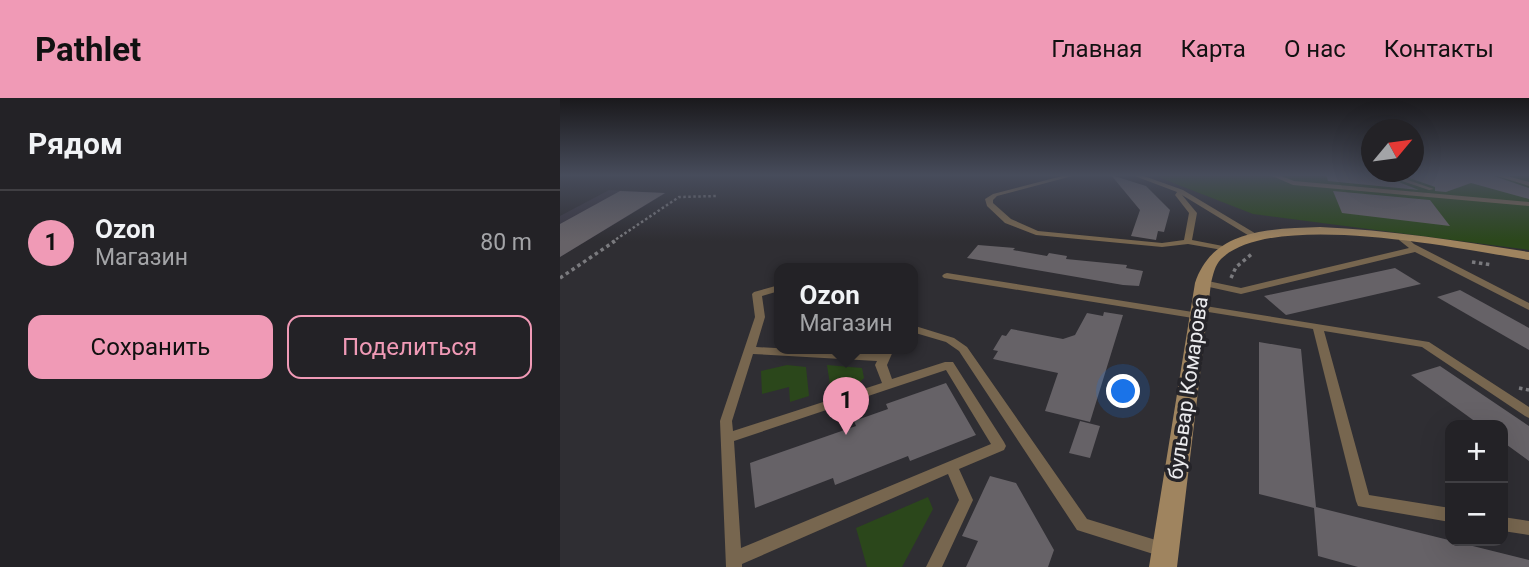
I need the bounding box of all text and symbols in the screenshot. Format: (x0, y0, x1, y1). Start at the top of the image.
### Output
text: Pathlet (35, 30, 141, 69)
text: Главная (1051, 35, 1142, 63)
text: Карта (1180, 35, 1246, 63)
text: О нас (1284, 35, 1346, 63)
text: Контакты (1384, 35, 1494, 63)
north arrow (1361, 119, 1424, 182)
text: Рядом (28, 126, 123, 161)
text: Ozon (95, 214, 155, 244)
text: 1 (44, 229, 58, 256)
text: 80 m (480, 229, 532, 256)
text: Магазин (95, 244, 188, 271)
popup (774, 263, 918, 354)
text: Ozon (800, 280, 860, 310)
street label: бульвар Комарова (1163, 295, 1213, 481)
text: Магазин (800, 310, 892, 337)
button: Сохранить (28, 315, 273, 379)
button: Поделиться (287, 315, 532, 379)
your location (1106, 374, 1140, 408)
pin: 1 (823, 377, 869, 435)
map controls (1445, 420, 1508, 546)
button: + (1445, 420, 1508, 483)
button: − (1445, 483, 1508, 546)

